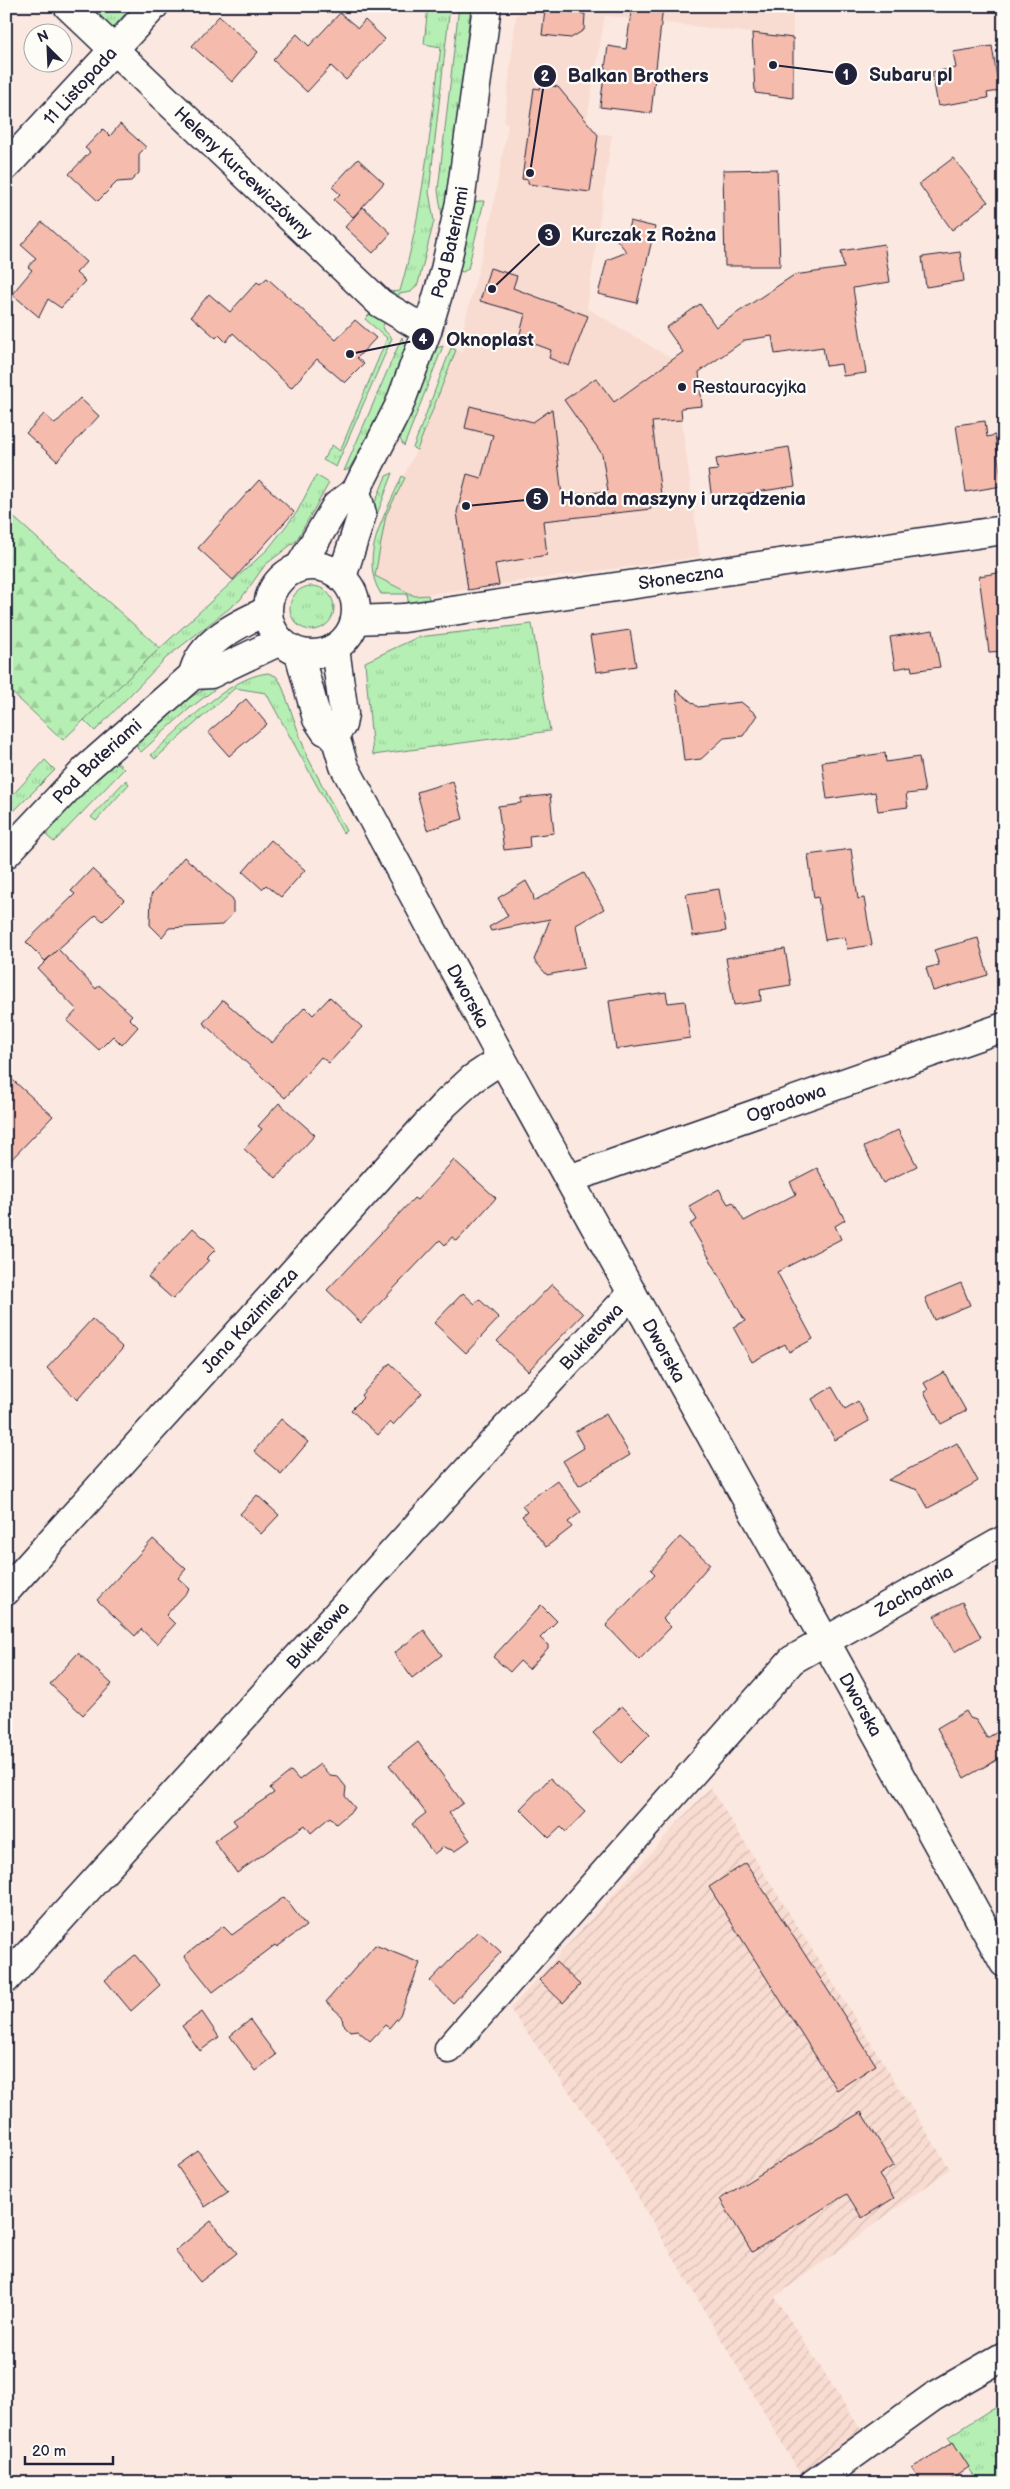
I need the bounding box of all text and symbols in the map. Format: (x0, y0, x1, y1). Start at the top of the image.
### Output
north arrow (22, 22, 72, 72)
text: N (35, 27, 51, 46)
street label: 11 Listopada (39, 43, 121, 129)
callout: Subaru pl (834, 57, 962, 91)
callout: Balkan Brothers (532, 59, 718, 93)
text: Subaru pl (869, 64, 953, 87)
text: Balkan Brothers (567, 65, 709, 88)
text: 1 (843, 66, 849, 85)
text: 2 (541, 67, 550, 86)
street label: Heleny Kurcewiczówny (170, 102, 317, 244)
street label: Pod Bateriami (427, 185, 473, 301)
callout: Kurczak z Rożna (537, 218, 726, 252)
text: Kurczak z Rożna (572, 224, 716, 247)
text: 3 (545, 226, 554, 245)
callout: Oknoplast (411, 322, 544, 356)
text: Oknoplast (446, 329, 534, 352)
text: 4 (419, 330, 428, 349)
place label: Restauracyjka (692, 377, 806, 398)
marker: Restauracyjka (676, 381, 688, 393)
callout: Honda maszyny i urządzenia (524, 482, 816, 516)
text: Honda maszyny i urządzenia (560, 488, 806, 511)
text: 5 (533, 490, 542, 509)
street label: Słoneczna (637, 561, 725, 594)
street label: Pod Bateriami (48, 715, 146, 808)
street label: Dworska (442, 961, 494, 1032)
street label: Ogrodowa (744, 1080, 829, 1127)
street label: Jana Kazimierza (197, 1264, 302, 1377)
street label: Bukietowa (555, 1299, 627, 1374)
street label: Dworska (638, 1315, 690, 1386)
street label: Zachodnia (871, 1561, 957, 1622)
street label: Bukietowa (282, 1597, 354, 1673)
street label: Dworska (835, 1669, 887, 1740)
scale bar (25, 2434, 112, 2466)
text: 20 m (32, 2442, 66, 2461)

